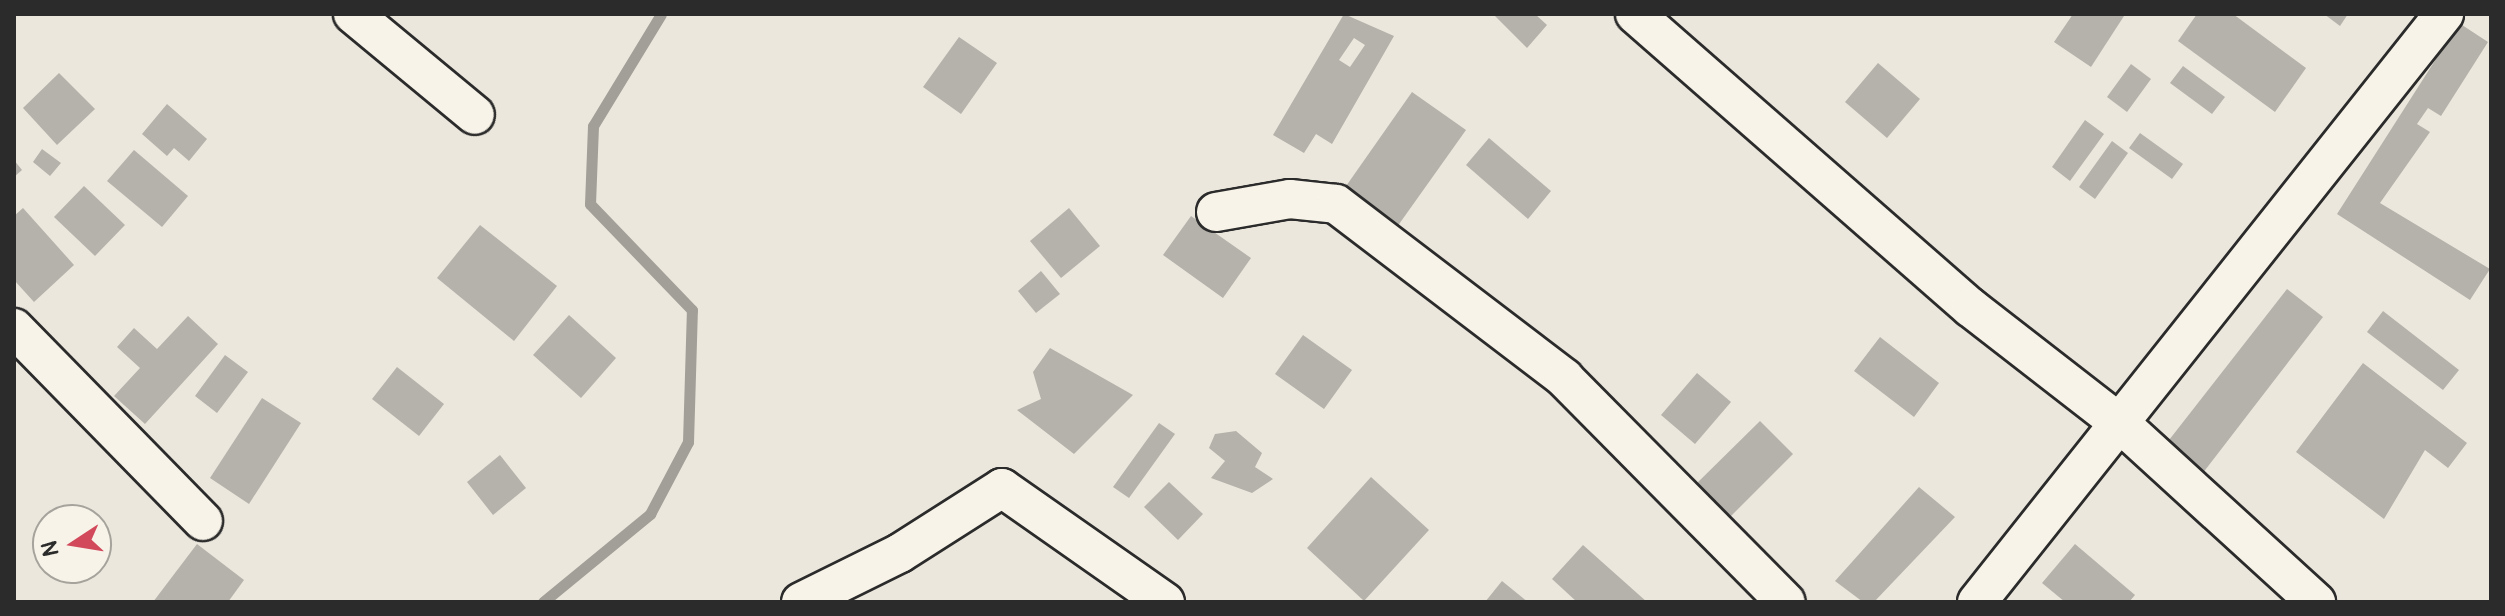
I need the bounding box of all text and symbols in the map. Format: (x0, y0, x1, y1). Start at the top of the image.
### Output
north arrow (32, 504, 112, 584)
text: N (35, 538, 66, 559)

